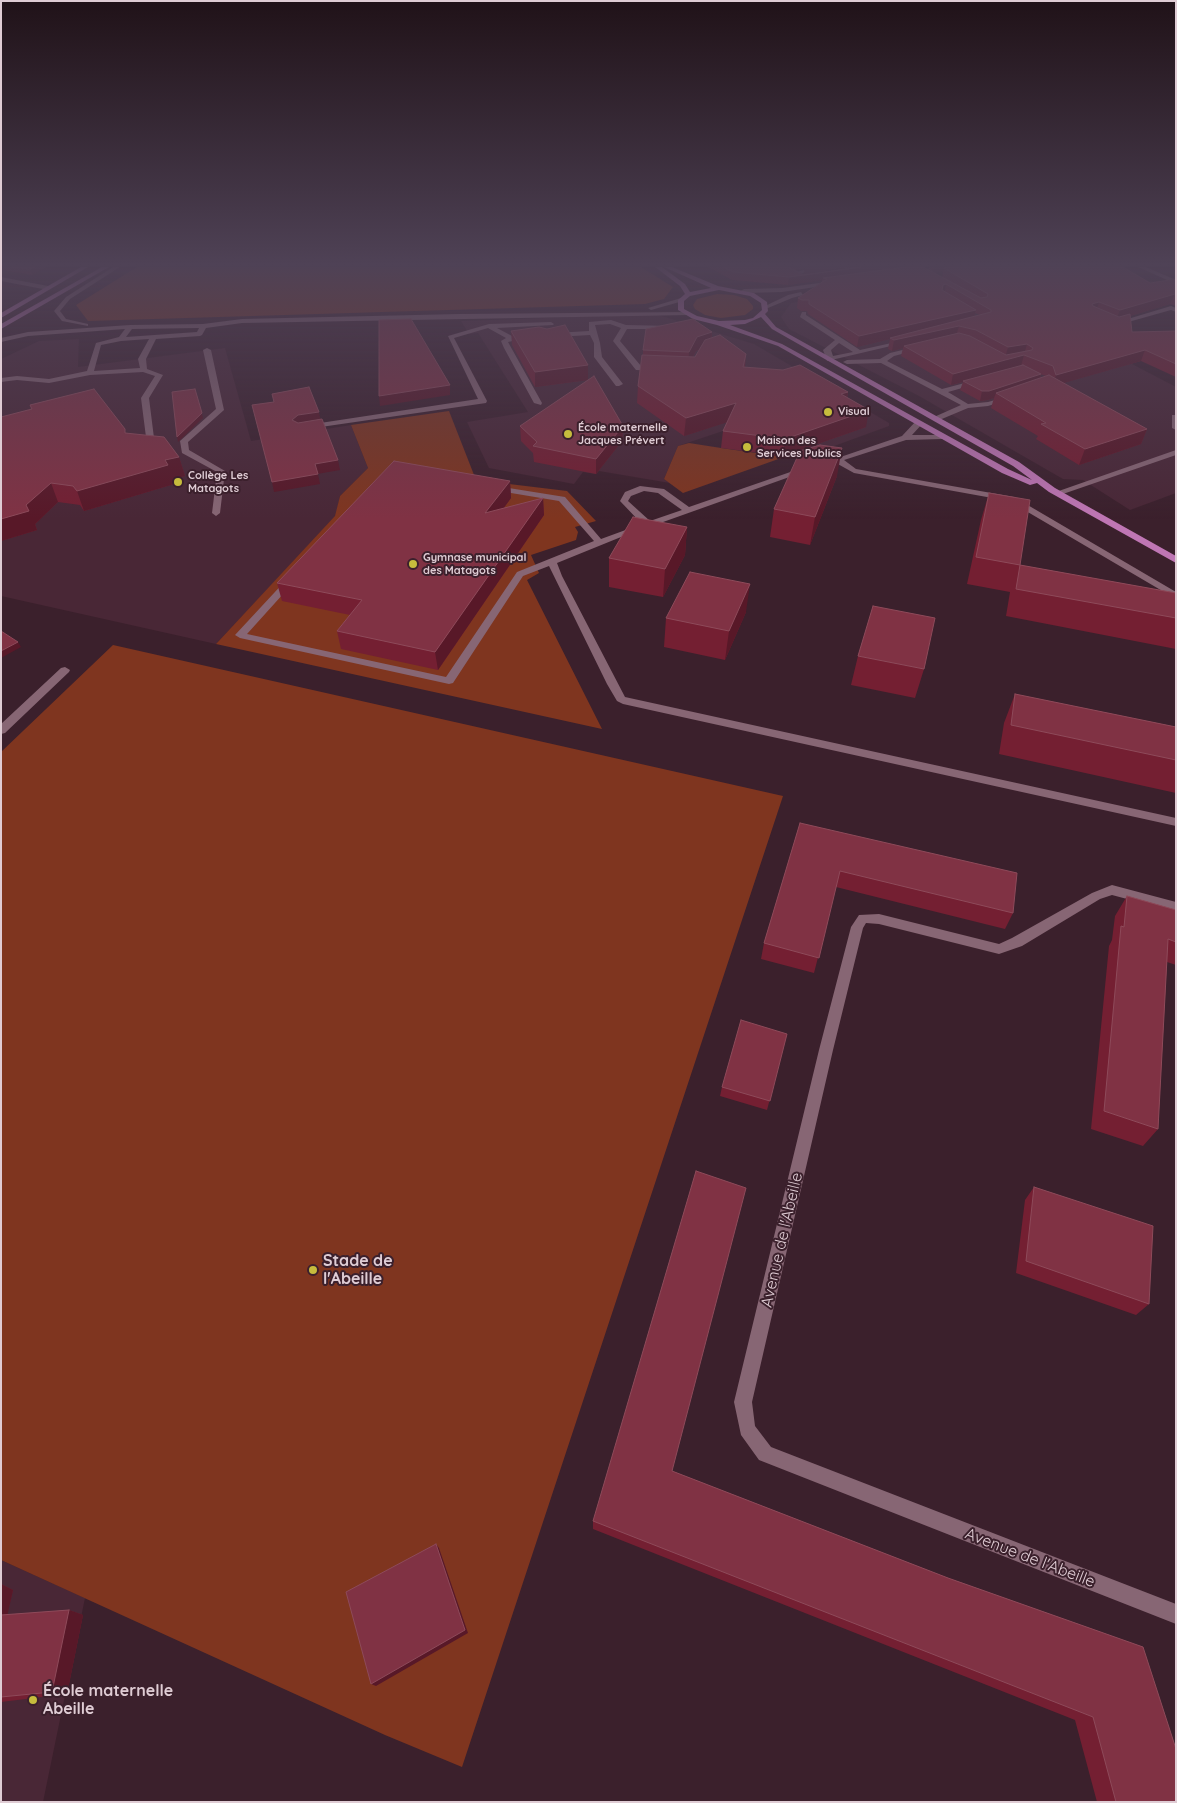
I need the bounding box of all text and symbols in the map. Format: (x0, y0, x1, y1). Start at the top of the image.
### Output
place label: Visual (838, 405, 870, 419)
marker: Visual (822, 406, 834, 418)
place label: École maternelle Jacques Prévert (578, 421, 667, 447)
marker: École maternelle Jacques Prévert (562, 428, 574, 440)
place label: Maison des Services Publics (757, 434, 841, 460)
marker: Maison des Services Publics (741, 441, 753, 453)
place label: Collège Les Matagots (188, 469, 248, 495)
marker: Collège Les Matagots (172, 476, 184, 488)
place label: Gymnase municipal des Matagots (423, 551, 526, 577)
marker: Gymnase municipal des Matagots (407, 558, 419, 570)
street label: Avenue de l'Abeille (757, 1171, 807, 1309)
place label: Stade de l'Abeille (323, 1251, 393, 1289)
marker: Stade de l'Abeille (307, 1264, 319, 1276)
street label: Avenue de l'Abeille (962, 1524, 1098, 1592)
place label: École maternelle Abeille (43, 1681, 173, 1719)
marker: École maternelle Abeille (27, 1694, 39, 1706)

